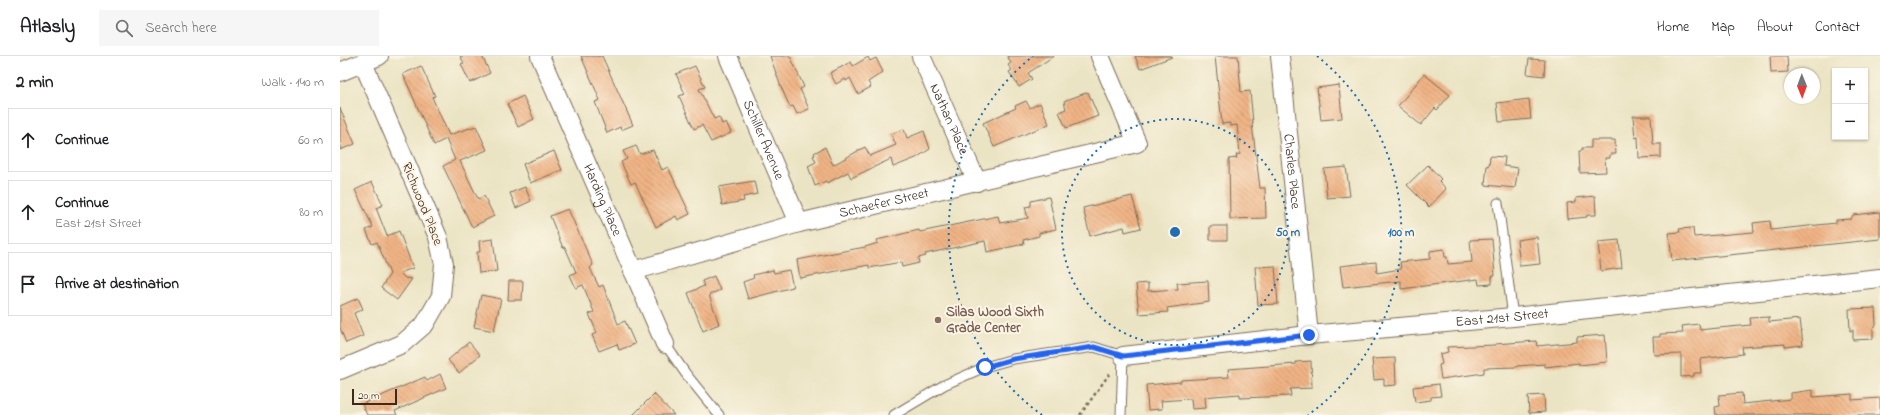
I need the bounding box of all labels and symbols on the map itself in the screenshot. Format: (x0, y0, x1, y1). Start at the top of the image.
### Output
north arrow (1784, 68, 1820, 104)
street label: Nathan Place (924, 80, 974, 159)
street label: Schiller Avenue (737, 96, 790, 184)
street label: Charles Place (1278, 133, 1306, 211)
street label: Richwood Place (396, 159, 448, 249)
street label: Harding Place (578, 161, 628, 240)
street label: Schaefer Street (837, 182, 931, 224)
text: 50 m (1276, 224, 1301, 242)
text: 100 m (1388, 224, 1415, 242)
centre of rings (1168, 225, 1182, 239)
place label: Silas Wood Sixth Grade Center (946, 302, 1044, 339)
street label: East 21st Street (1455, 303, 1550, 333)
marker: Silas Wood Sixth Grade Center (933, 315, 943, 325)
route end (1300, 326, 1318, 344)
route start (976, 358, 994, 376)
scale bar (352, 387, 397, 406)

